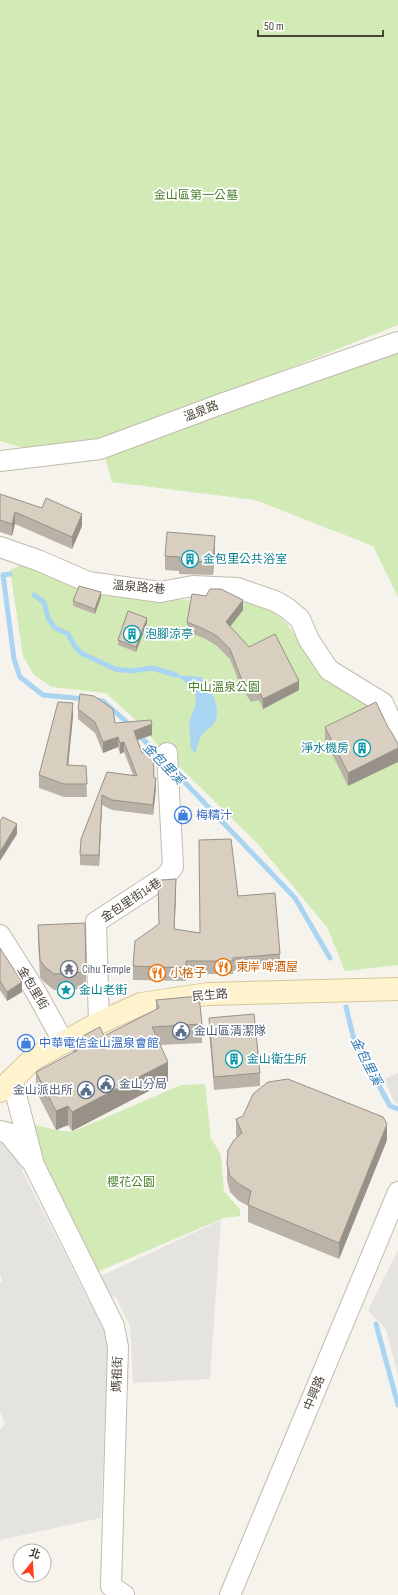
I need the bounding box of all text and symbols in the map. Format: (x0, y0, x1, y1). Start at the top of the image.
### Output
scale bar (258, 12, 383, 38)
text: 50 m (264, 19, 284, 34)
park label: 金山區第一公墓 (154, 188, 238, 203)
street label: 溫泉路 (182, 398, 221, 425)
building icon: 金包里公共浴室 (180, 549, 200, 569)
place label: 金包里公共浴室 (203, 552, 287, 567)
street label: 溫泉路2巷 (112, 578, 166, 597)
building icon: 泡腳涼亭 (122, 624, 142, 644)
place label: 泡腳涼亭 (145, 627, 193, 642)
park label: 中山溫泉公園 (188, 680, 260, 695)
building icon: 淨水機房 (352, 738, 372, 758)
water label: 金包里溪 (139, 739, 188, 789)
place label: 淨水機房 (301, 741, 349, 756)
shop icon: 梅精汁 (173, 805, 193, 825)
place label: 梅精汁 (196, 808, 232, 823)
street label: 金包里街14巷 (98, 875, 164, 926)
restaurant icon: 東岸 啤酒屋 (213, 957, 233, 977)
temple icon: Cihu Temple (59, 959, 79, 979)
place label: 東岸 啤酒屋 (236, 960, 298, 975)
place label: Cihu Temple (82, 962, 131, 977)
restaurant icon: 小格子 (147, 963, 167, 983)
street label: 金包里街 (14, 964, 51, 1013)
place label: 小格子 (170, 966, 206, 981)
place icon: 金山老街 (56, 980, 76, 1000)
place label: 金山老街 (79, 983, 127, 998)
street label: 民生路 (191, 986, 229, 1005)
public building icon: 金山區清潔隊 (171, 1021, 191, 1041)
place label: 金山區清潔隊 (194, 1024, 266, 1039)
shop icon: 中華電信金山溫泉會館 (16, 1033, 36, 1053)
water label: 金包里溪 (347, 1035, 386, 1090)
place label: 中華電信金山溫泉會館 (39, 1036, 159, 1051)
building icon: 金山衛生所 (224, 1049, 244, 1069)
place label: 金山衛生所 (247, 1052, 307, 1067)
public building icon: 金山分局 (96, 1074, 116, 1094)
place label: 金山分局 (119, 1077, 167, 1092)
public building icon: 金山派出所 (76, 1080, 96, 1100)
place label: 金山派出所 (13, 1083, 73, 1098)
park label: 櫻花公園 (107, 1175, 155, 1190)
street label: 媽祖街 (109, 1356, 126, 1392)
street label: 中興路 (301, 1374, 328, 1413)
north arrow (12, 1543, 52, 1583)
text: 北 (28, 1546, 42, 1562)

